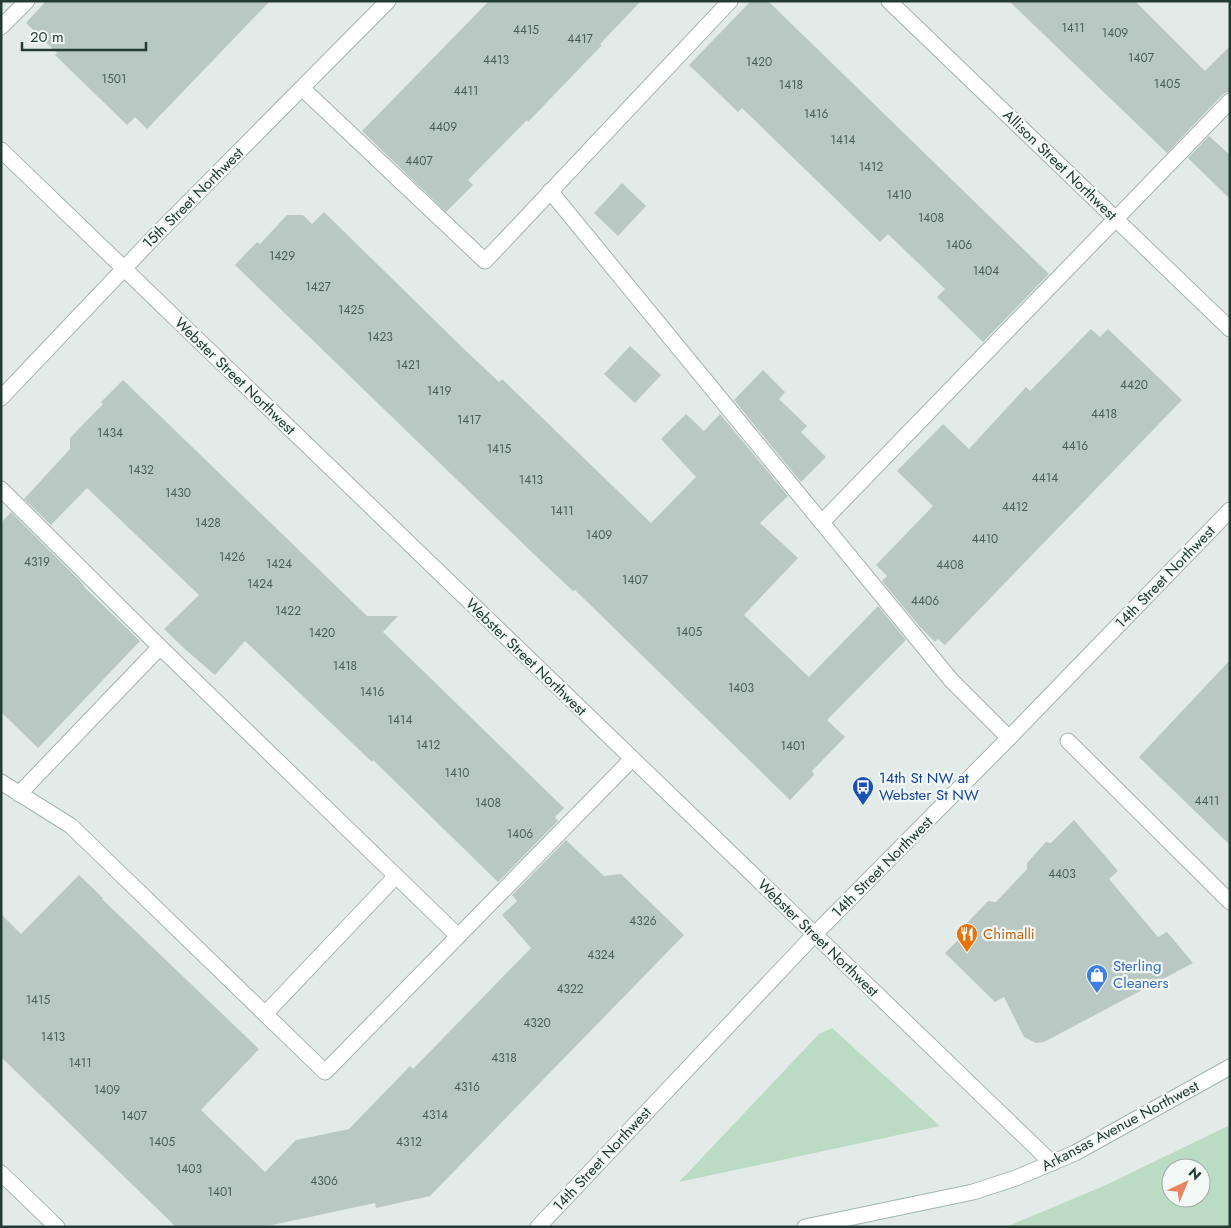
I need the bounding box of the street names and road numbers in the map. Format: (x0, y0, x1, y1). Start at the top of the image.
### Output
street label: Allison Street Northwest (998, 105, 1122, 226)
street label: 15th Street Northwest (137, 142, 249, 254)
street label: Webster Street Northwest (169, 312, 301, 440)
street label: 14th Street Northwest (1110, 520, 1220, 633)
street label: Webster Street Northwest (460, 593, 592, 721)
street label: 14th Street Northwest (826, 811, 938, 923)
street label: Webster Street Northwest (752, 874, 884, 1002)
street label: Arkansas Avenue Northwest (1038, 1077, 1202, 1175)
street label: 14th Street Northwest (548, 1102, 657, 1216)

